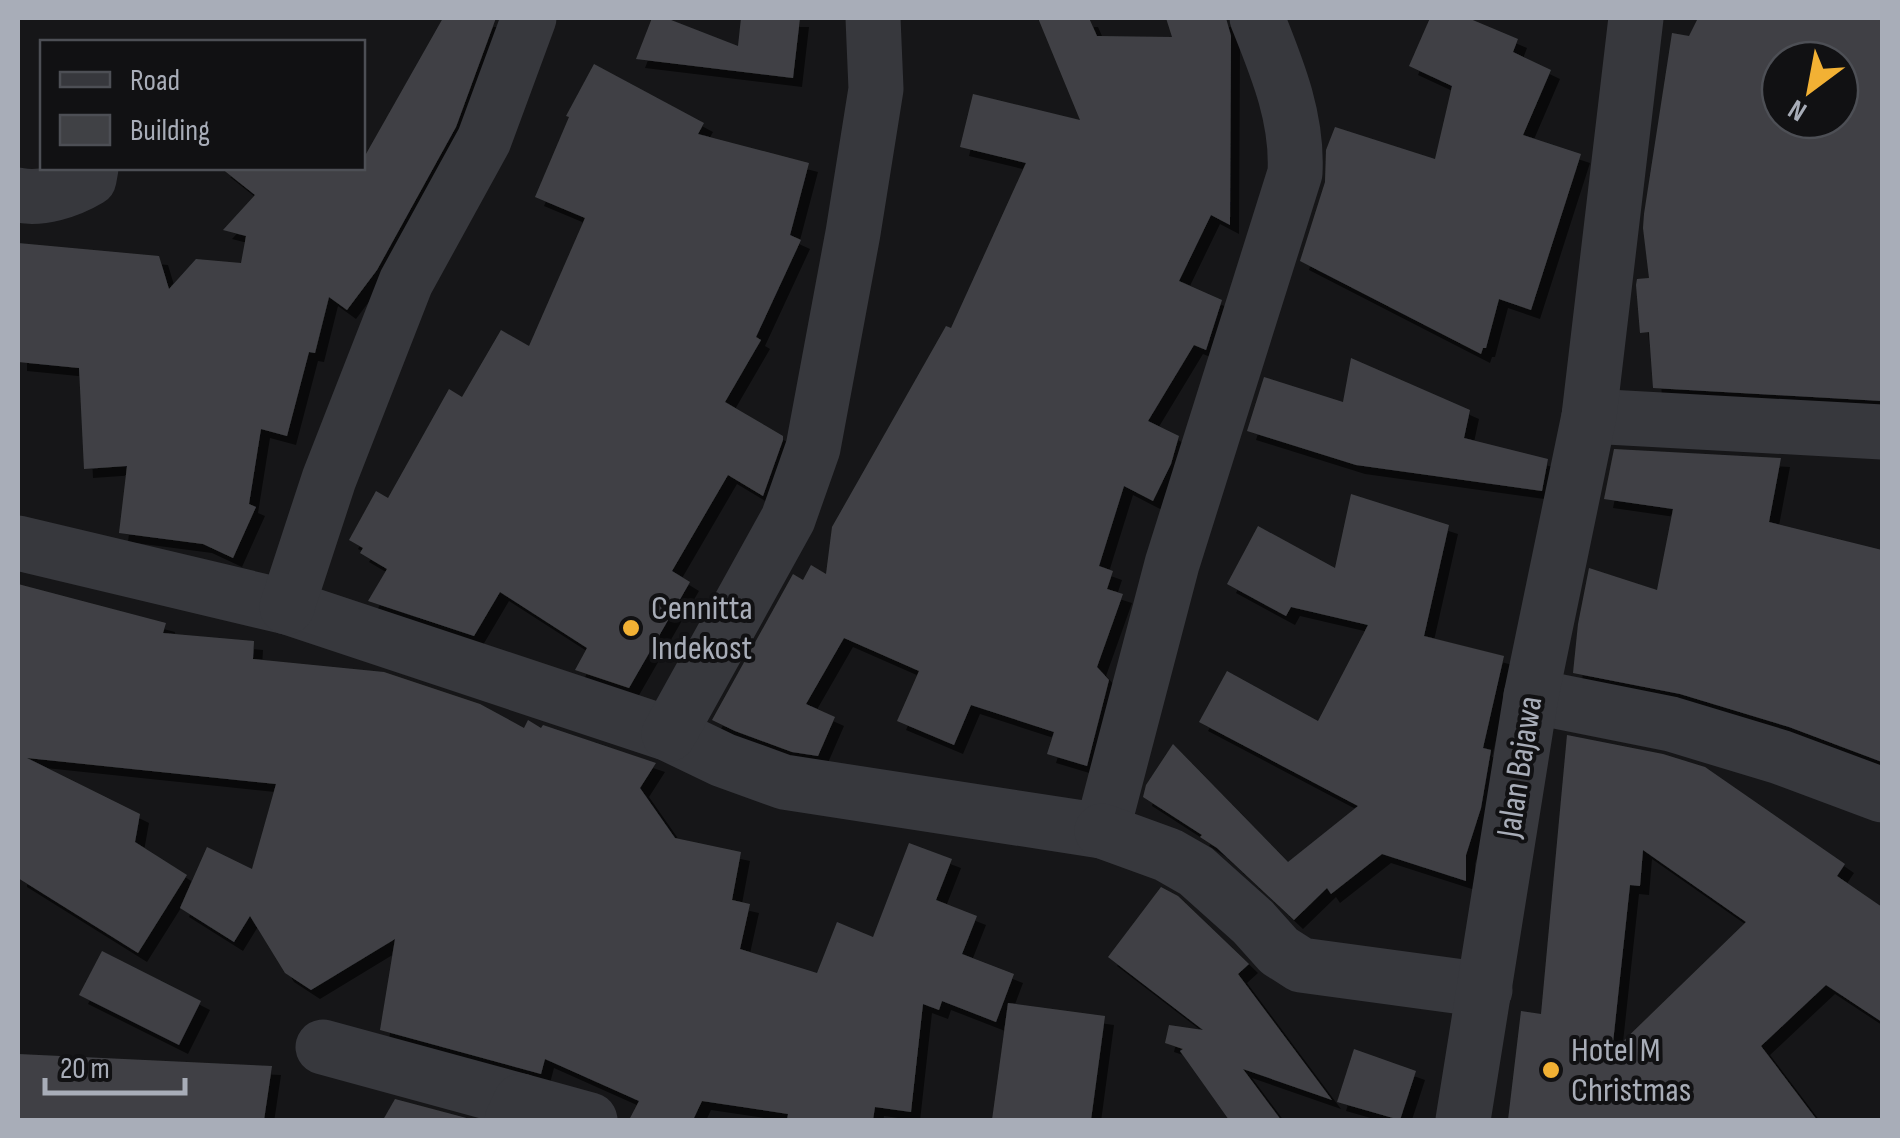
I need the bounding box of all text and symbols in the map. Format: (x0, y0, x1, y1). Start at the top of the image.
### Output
legend (40, 40, 365, 170)
north arrow (1760, 40, 1860, 140)
text: Road (130, 63, 180, 99)
text: N (1782, 92, 1813, 128)
text: Building (130, 113, 210, 149)
place label: Cennitta Indekost (651, 587, 753, 670)
marker: Cennitta Indekost (620, 617, 642, 639)
street label: Jalan Bajawa (1487, 693, 1552, 842)
place label: Hotel M Christmas (1571, 1029, 1691, 1112)
scale bar (45, 1033, 185, 1095)
text: 20 m (60, 1051, 110, 1087)
marker: Hotel M Christmas (1540, 1059, 1562, 1081)

